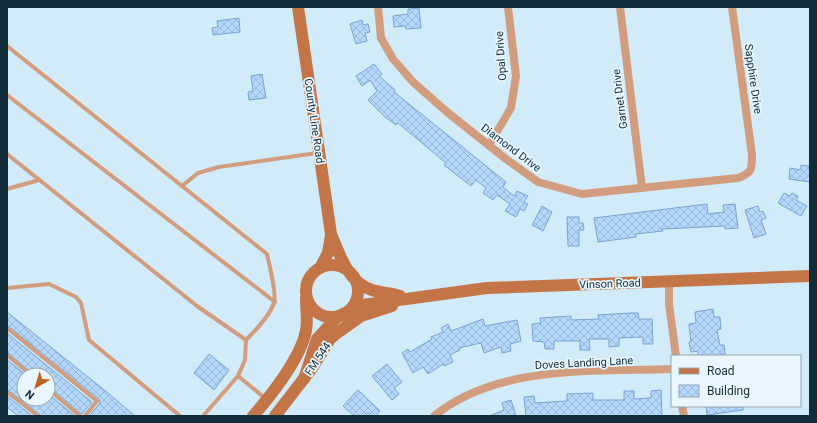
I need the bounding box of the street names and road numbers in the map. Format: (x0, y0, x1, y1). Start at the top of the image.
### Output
street label: Opal Drive (493, 31, 509, 81)
street label: Sapphire Drive (742, 43, 764, 115)
street label: Garnet Drive (610, 68, 630, 130)
street label: County Line Road (302, 78, 326, 164)
street label: Diamond Drive (479, 121, 544, 175)
street label: Vinson Road (579, 276, 641, 292)
street label: FM 544 (302, 340, 334, 378)
street label: Doves Landing Lane (534, 354, 634, 372)

